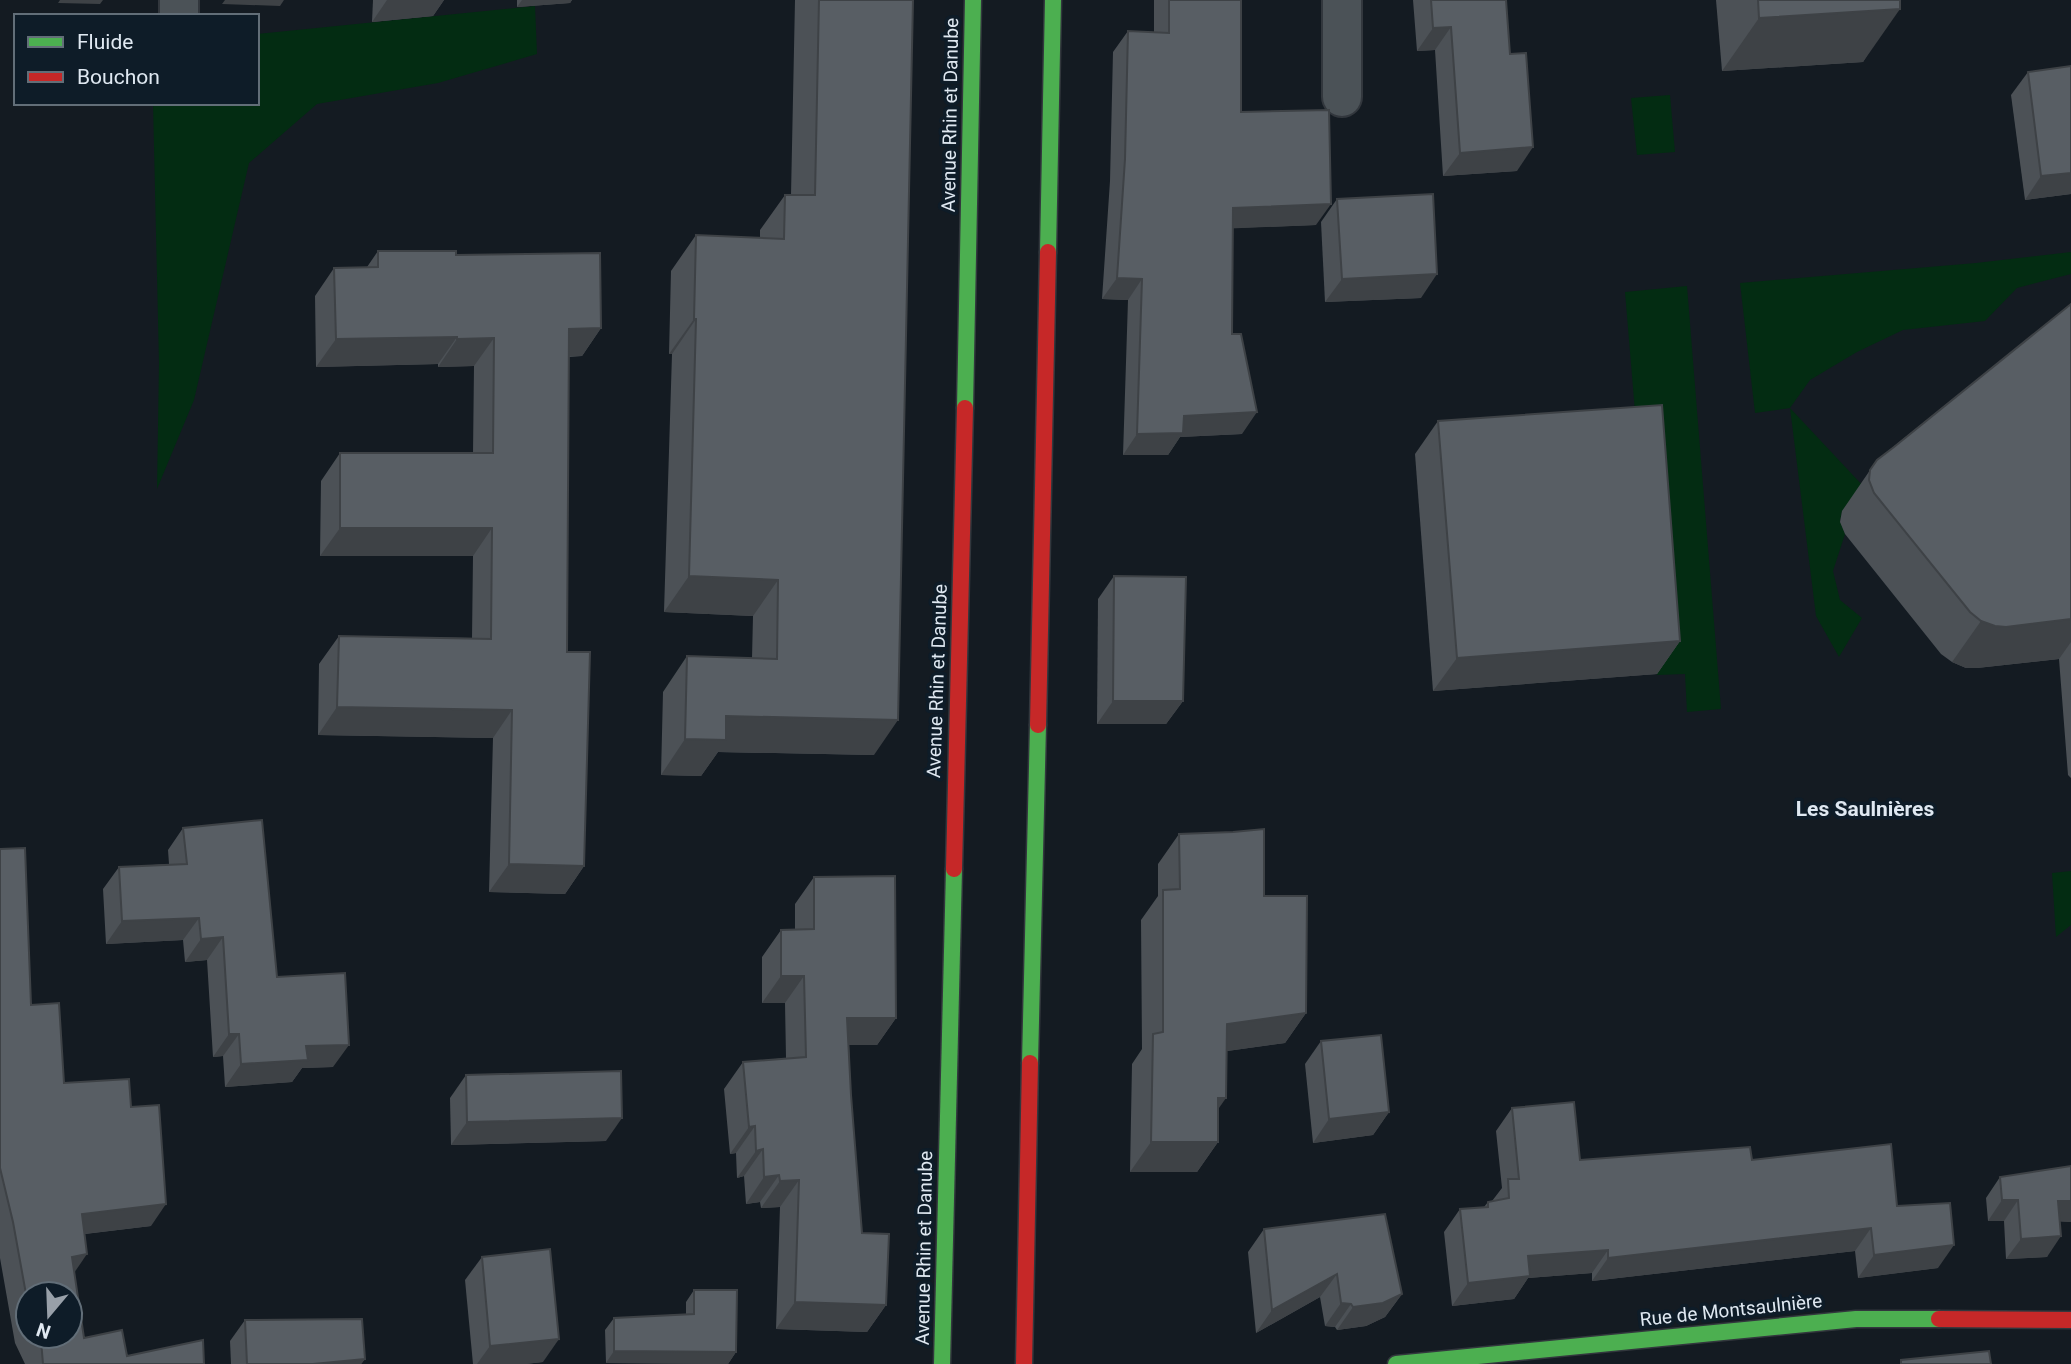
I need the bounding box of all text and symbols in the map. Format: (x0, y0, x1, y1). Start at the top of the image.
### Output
legend (14, 14, 259, 105)
street label: Avenue Rhin et Danube (937, 18, 963, 212)
text: Fluide (77, 30, 133, 54)
text: Bouchon (77, 65, 160, 89)
street label: Avenue Rhin et Danube (922, 583, 952, 779)
district label: Les Saulnières (1796, 797, 1934, 821)
street label: Avenue Rhin et Danube (911, 1151, 937, 1345)
north arrow (14, 1280, 84, 1350)
street label: Rue de Montsaulnière (1639, 1289, 1823, 1331)
text: N (34, 1318, 54, 1344)

